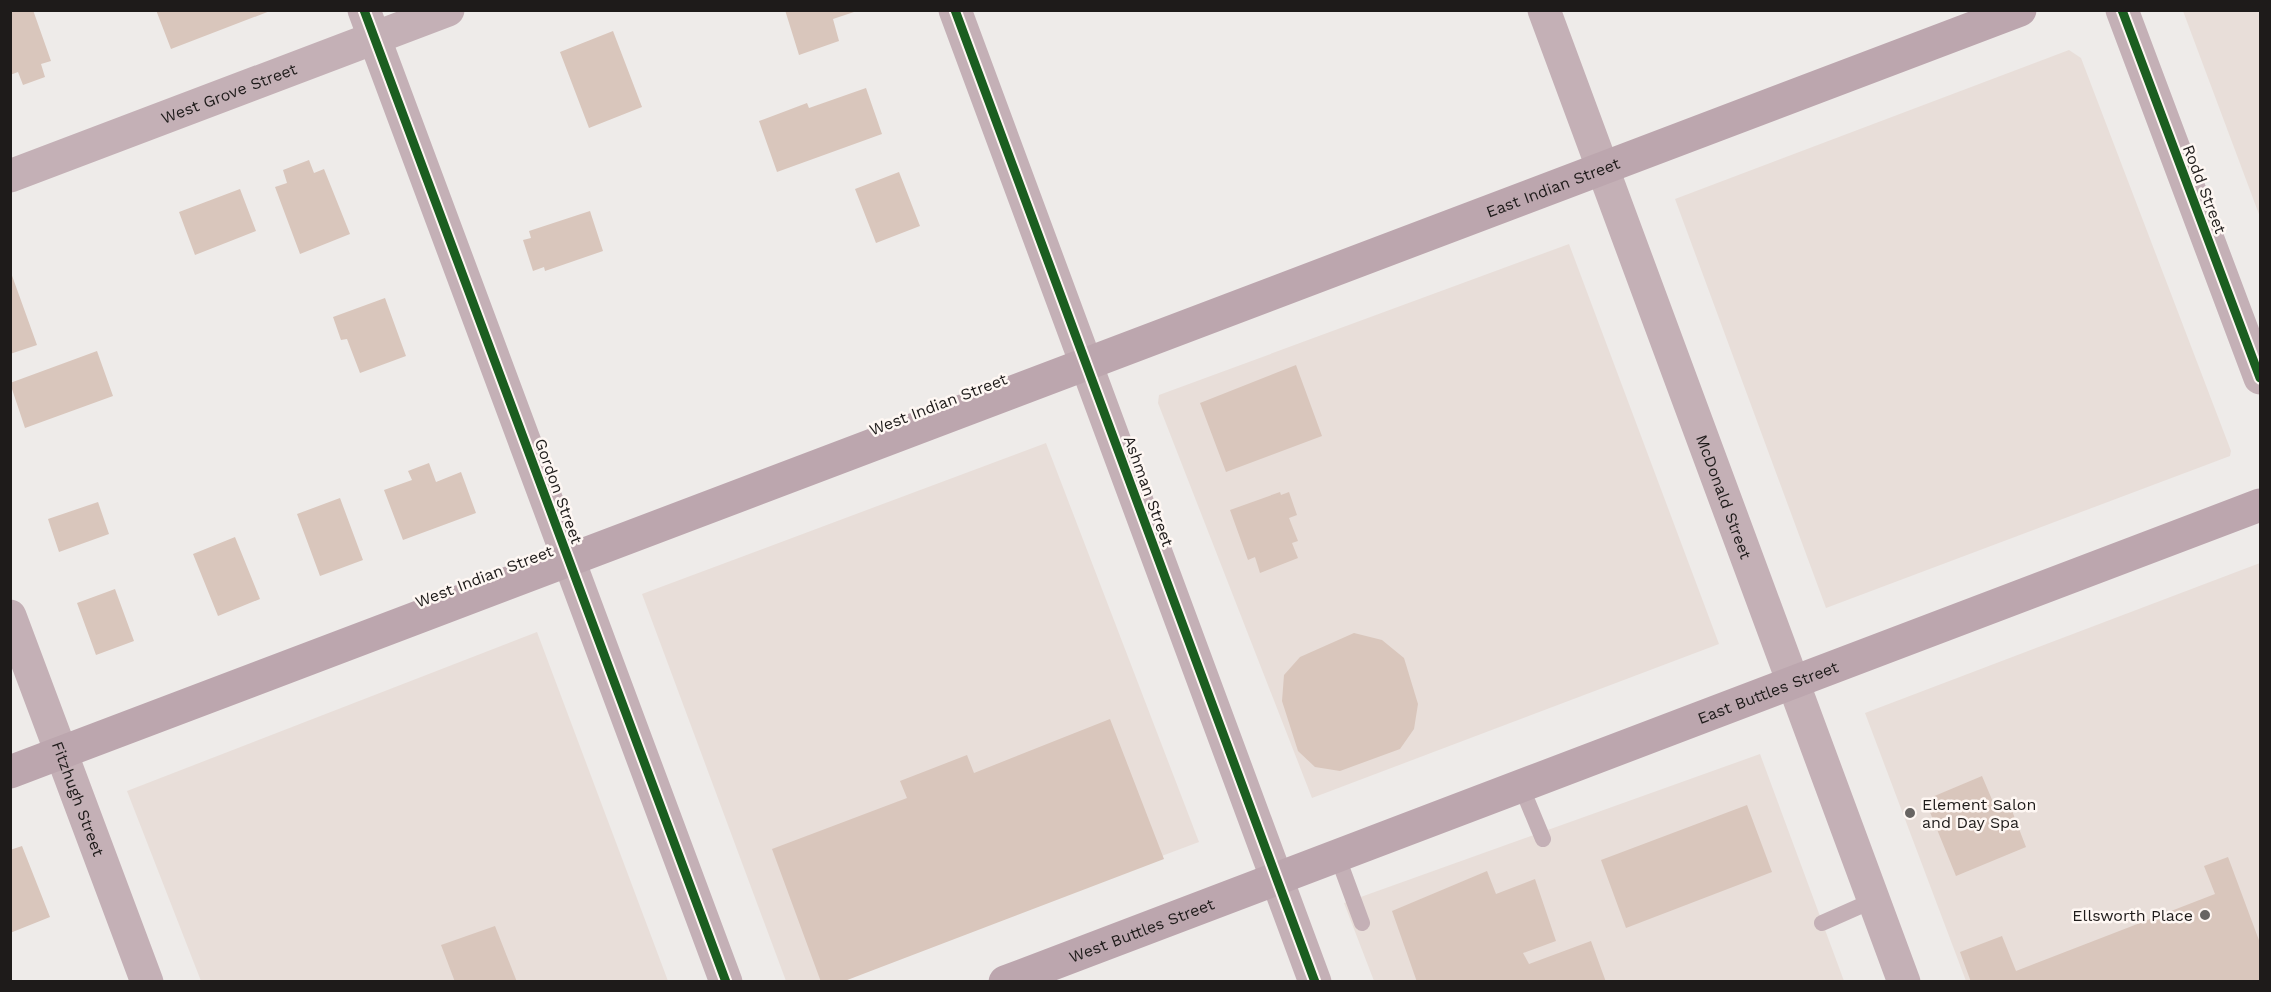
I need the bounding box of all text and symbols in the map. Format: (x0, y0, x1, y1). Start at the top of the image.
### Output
street label: West Grove Street (159, 59, 300, 128)
street label: Rodd Street (2179, 142, 2230, 237)
street label: East Indian Street (1484, 154, 1623, 222)
street label: West Indian Street (867, 369, 1010, 440)
street label: McDonald Street (1692, 432, 1756, 562)
street label: Ashman Street (1120, 433, 1178, 550)
street label: Gordon Street (531, 436, 586, 547)
street label: West Indian Street (413, 541, 556, 612)
street label: East Buttles Street (1695, 657, 1841, 728)
street label: Fitzhugh Street (48, 739, 108, 859)
place label: Element Salon and Day Spa (1922, 795, 2036, 832)
marker: Element Salon and Day Spa (1903, 806, 1917, 820)
street label: West Buttles Street (1066, 894, 1217, 967)
place label: Ellsworth Place (2072, 906, 2193, 925)
marker: Ellsworth Place (2198, 908, 2212, 922)

